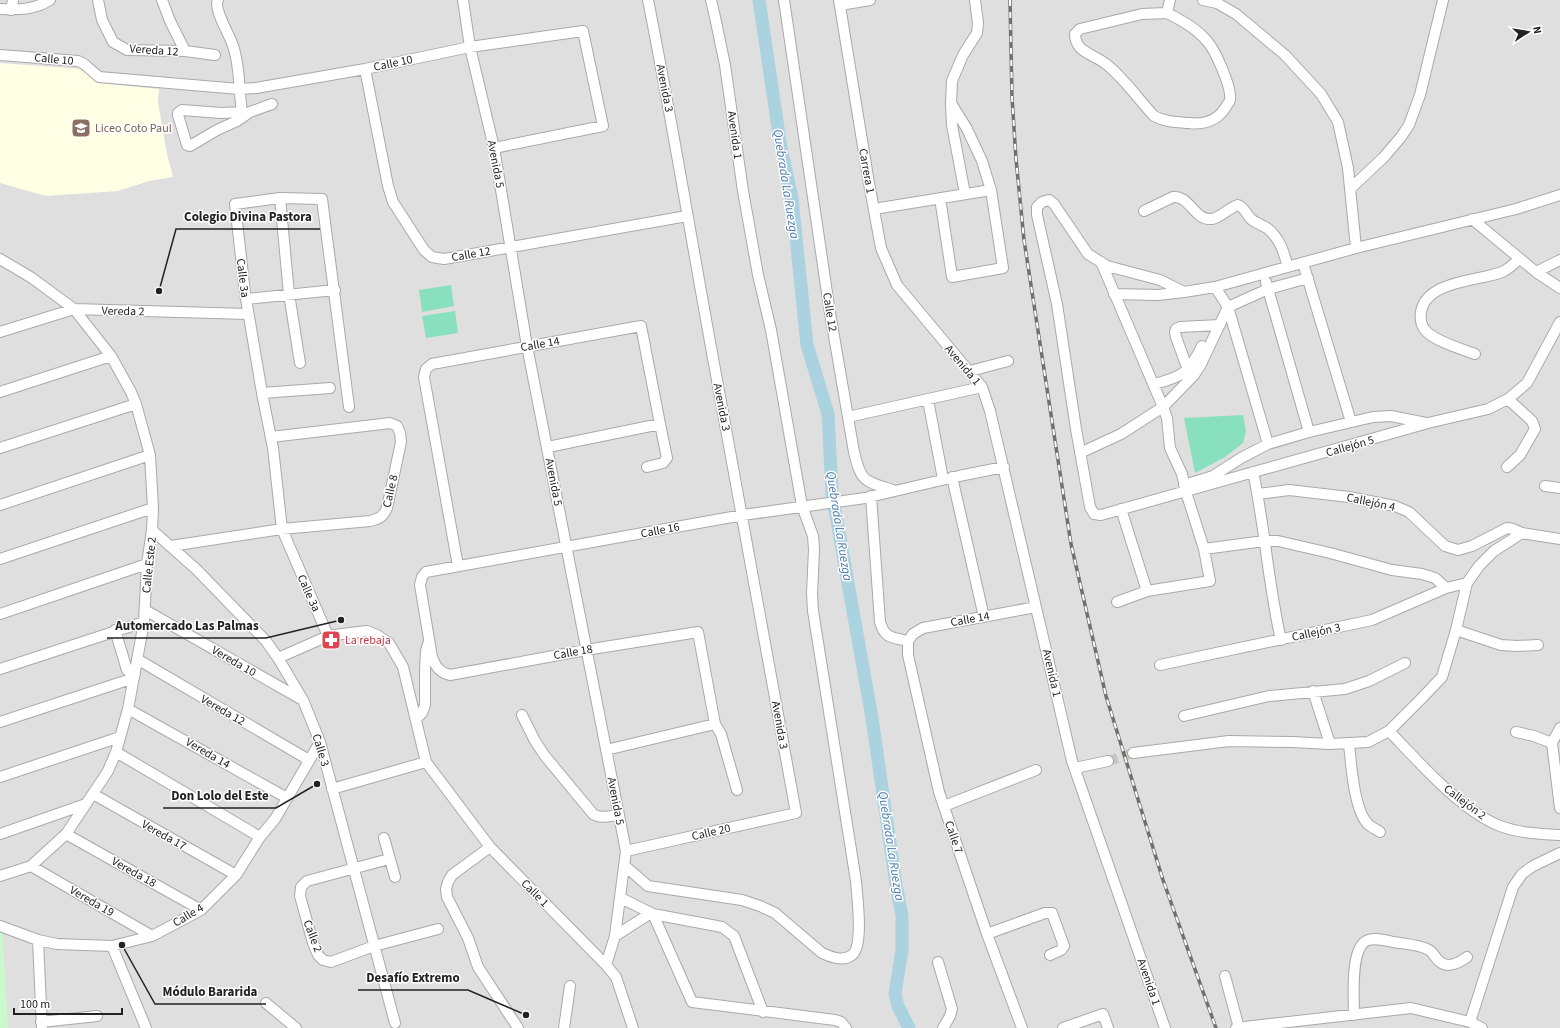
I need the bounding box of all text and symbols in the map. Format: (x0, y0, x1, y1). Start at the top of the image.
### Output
north arrow (1508, 12, 1548, 52)
text: N (1529, 25, 1545, 35)
street label: Vereda 12 (129, 40, 179, 61)
street label: Calle 10 (34, 49, 74, 70)
street label: Calle 10 (372, 51, 414, 76)
street label: Avenida 3 (652, 63, 677, 114)
street label: Avenida 1 (723, 110, 746, 160)
school or university icon: Liceo Coto Paul (70, 117, 92, 139)
place label: Liceo Coto Paul (95, 120, 172, 137)
water label: Quebrada La Ruezga (768, 128, 804, 240)
street label: Avenida 5 (483, 139, 508, 190)
street label: Carrera 1 (854, 147, 879, 195)
callout: Colegio Divina Pastora (176, 204, 320, 229)
text: Colegio Divina Pastora (184, 208, 312, 226)
street label: Calle 12 (450, 243, 492, 266)
street label: Calle 3a (232, 257, 253, 299)
street label: Calle 12 (818, 291, 841, 333)
street label: Vereda 2 (101, 303, 145, 320)
street label: Calle 14 (519, 333, 561, 356)
street label: Avenida 1 (941, 341, 985, 389)
street label: Avenida 3 (709, 382, 734, 433)
street label: Callejón 5 (1324, 431, 1376, 461)
street label: Avenida 5 (541, 457, 566, 508)
water label: Quebrada La Ruezga (821, 470, 857, 582)
street label: Calle 8 (378, 473, 403, 509)
street label: Callejón 4 (1345, 489, 1397, 516)
street label: Calle 16 (639, 518, 681, 543)
street label: Calle Este 2 (138, 536, 161, 594)
street label: Calle 3a (293, 572, 324, 615)
street label: Calle 14 (949, 608, 991, 631)
callout: Automercado Las Palmas (107, 613, 266, 638)
text: Automercado Las Palmas (114, 617, 259, 635)
street label: Callejón 3 (1290, 619, 1342, 646)
pharmacy icon: La rebaja (320, 629, 342, 651)
place label: La rebaja (345, 632, 391, 649)
street label: Calle 18 (552, 641, 594, 664)
street label: Vereda 10 (208, 642, 259, 681)
street label: Avenida 1 (1038, 648, 1065, 699)
street label: Vereda 12 (197, 691, 248, 730)
street label: Avenida 3 (767, 700, 792, 750)
street label: Calle 3 (308, 732, 334, 769)
street label: Vereda 14 (182, 734, 233, 773)
street label: Avenida 5 (603, 776, 628, 827)
street label: Callejón 2 (1440, 781, 1490, 824)
callout: Don Lolo del Este (163, 783, 276, 808)
text: Don Lolo del Este (171, 787, 269, 805)
water label: Quebrada La Ruezga (873, 790, 909, 902)
street label: Vereda 17 (138, 816, 189, 855)
street label: Calle 7 (940, 819, 967, 856)
street label: Calle 20 (690, 820, 732, 845)
street label: Vereda 18 (108, 853, 159, 892)
street label: Calle 1 (517, 876, 552, 911)
street label: Vereda 19 (66, 882, 117, 921)
street label: Calle 4 (170, 900, 207, 931)
street label: Calle 2 (299, 918, 326, 955)
street label: Avenida 1 (1133, 956, 1164, 1008)
callout: Desafío Extremo (358, 965, 468, 990)
text: Desafío Extremo (366, 969, 460, 987)
callout: Módulo Bararida (155, 979, 266, 1004)
text: Módulo Bararida (163, 983, 258, 1001)
scale bar (14, 990, 122, 1016)
text: 100 m (20, 996, 50, 1013)

